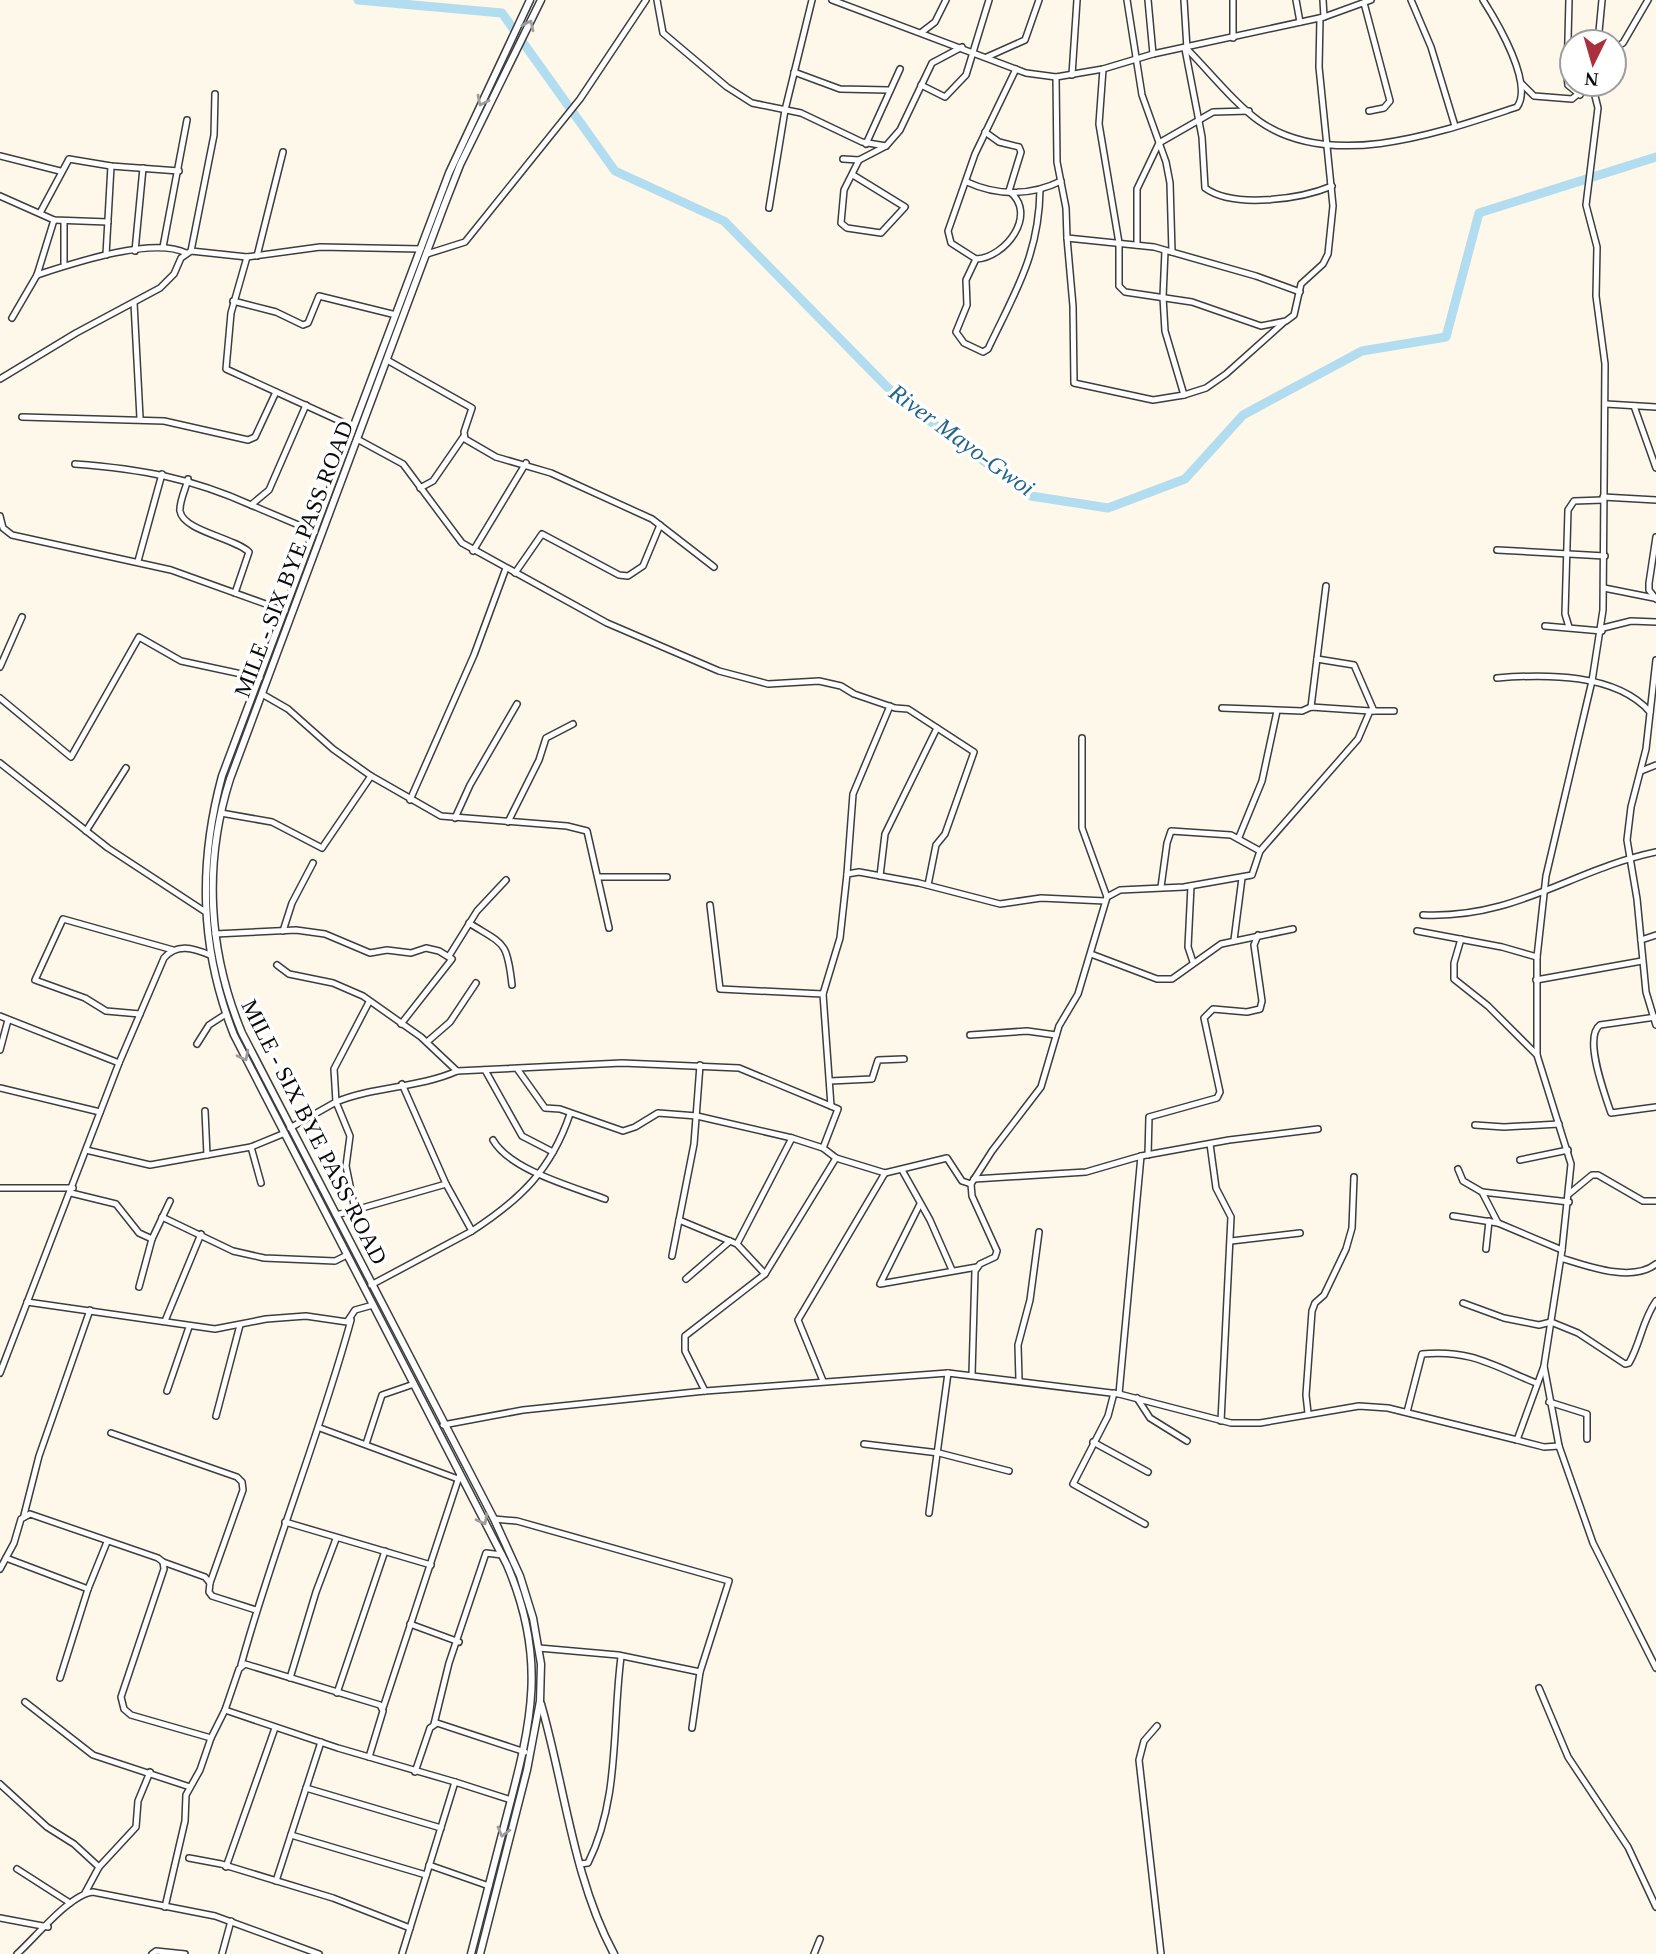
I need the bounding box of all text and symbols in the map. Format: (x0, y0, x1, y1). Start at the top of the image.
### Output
one-way arrow (521, 20, 535, 32)
north arrow (1558, 28, 1628, 98)
text: N (1584, 68, 1599, 90)
one-way arrow (476, 94, 490, 106)
water label: River Mayo-Gwoi (884, 378, 1039, 501)
street label: MILE - SIX BYE PASS ROAD (230, 417, 358, 701)
street label: MILE - SIX BYE PASS ROAD (236, 995, 392, 1269)
one-way arrow (235, 1049, 249, 1061)
one-way arrow (475, 1512, 488, 1525)
one-way arrow (497, 1826, 511, 1838)

